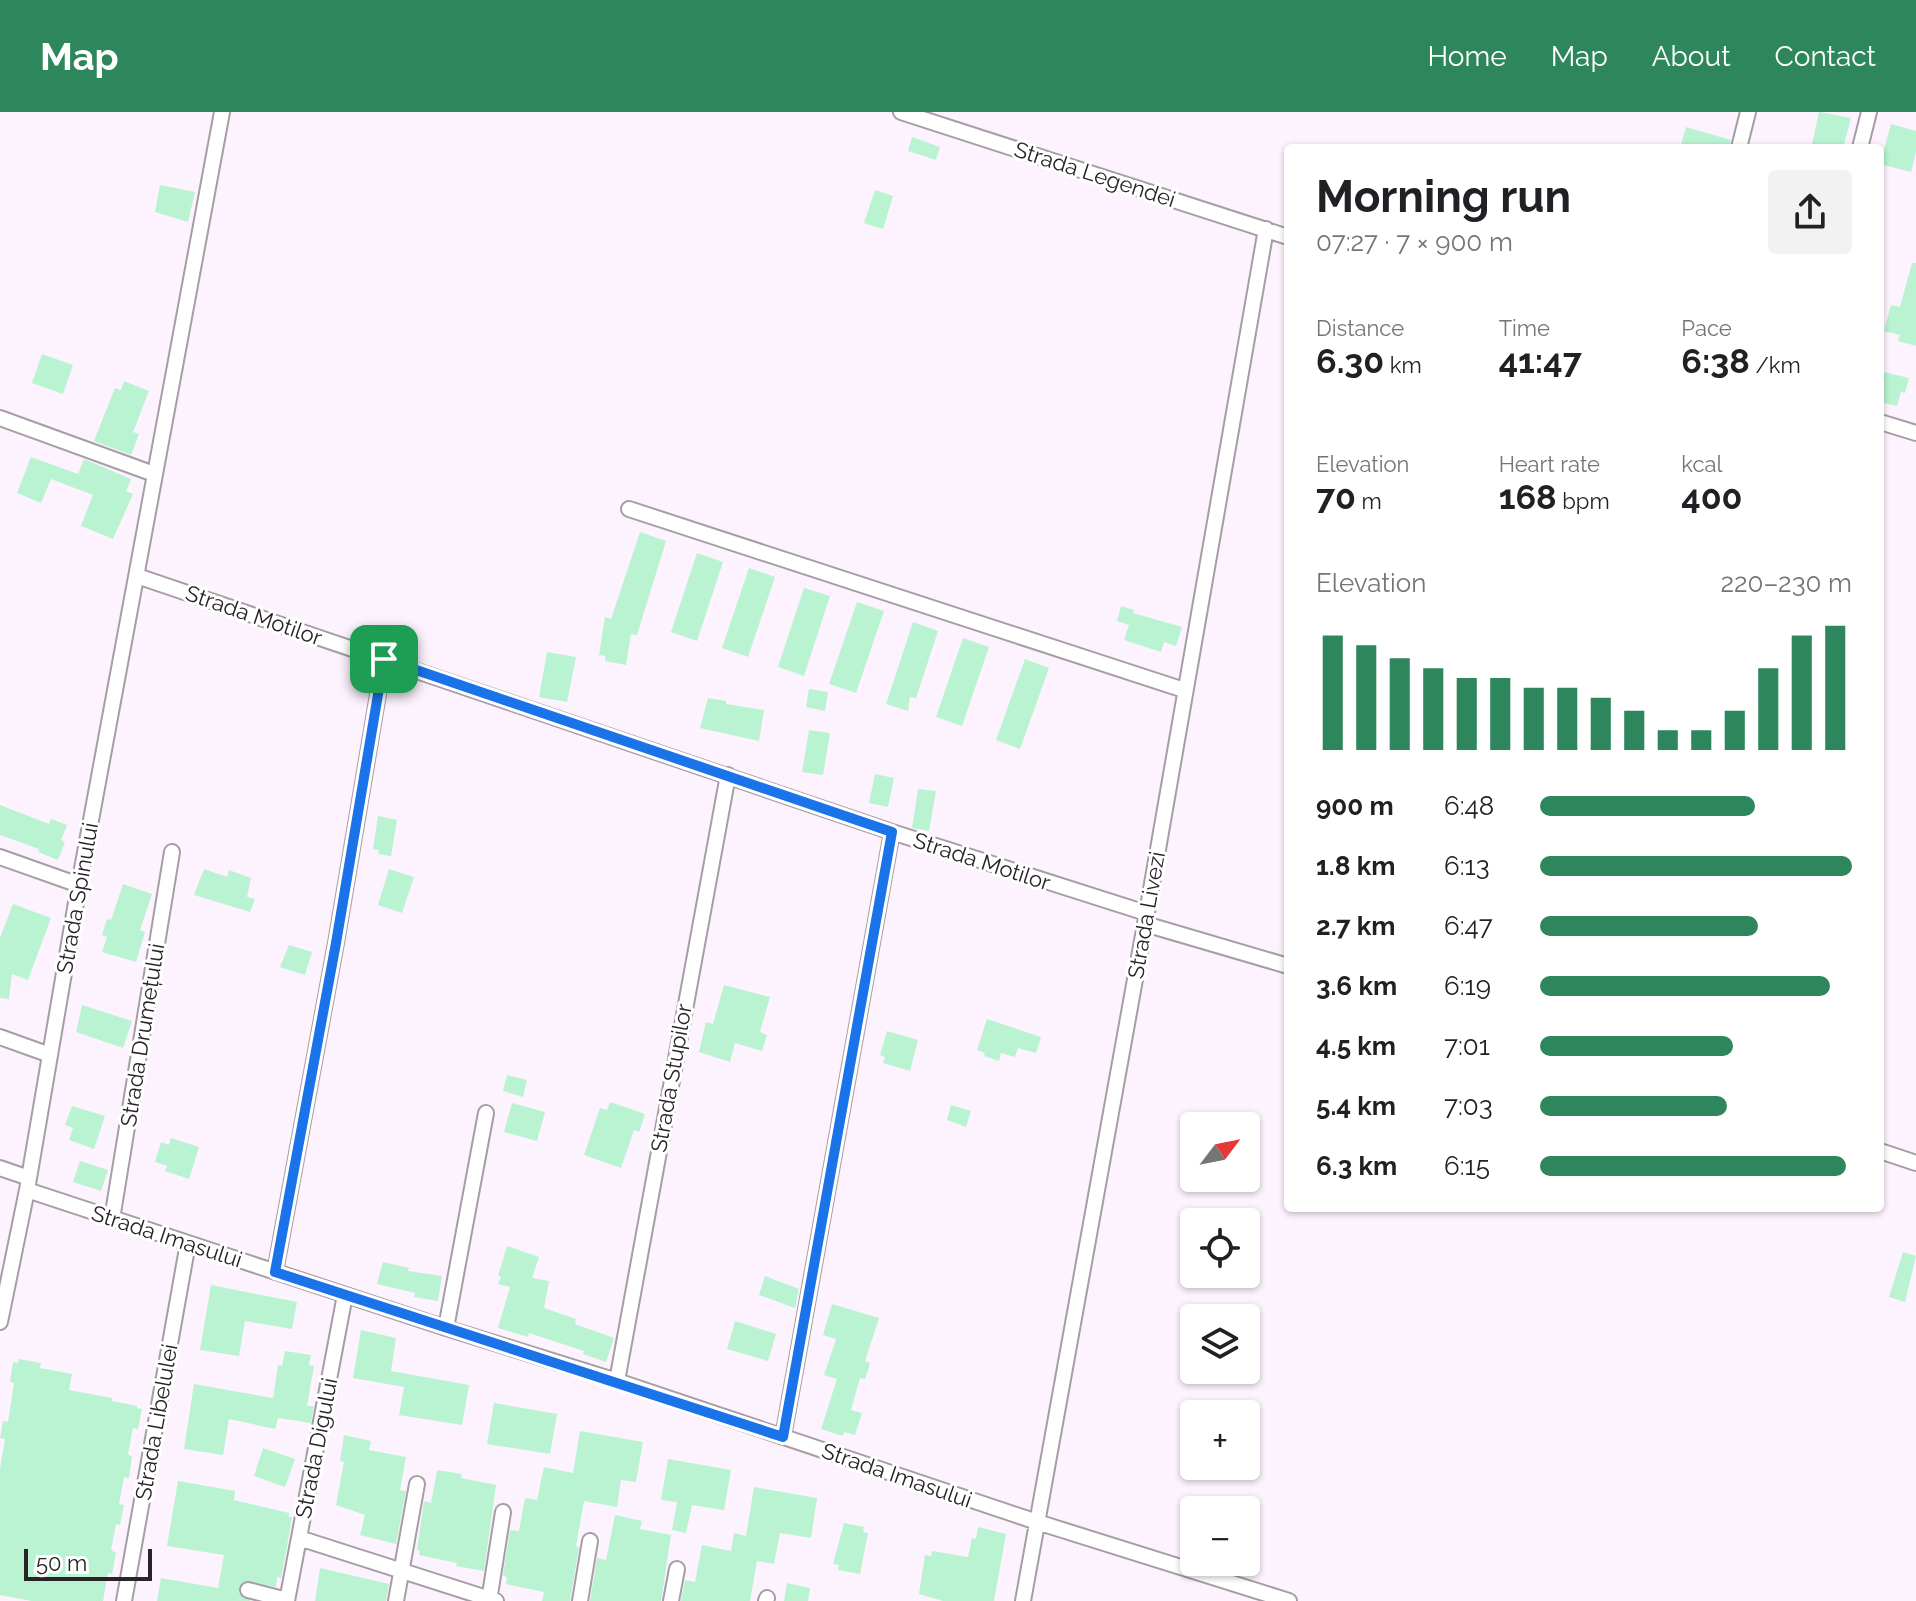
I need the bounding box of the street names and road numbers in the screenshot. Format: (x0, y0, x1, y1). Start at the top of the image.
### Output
street label: Strada Legendei (1011, 136, 1179, 212)
street label: Strada Motilor (182, 580, 326, 651)
street label: Strada Spinului (51, 820, 103, 976)
street label: Strada Motilor (910, 827, 1054, 895)
street label: Strada Livezi (1122, 849, 1170, 981)
street label: Strada Drumețului (115, 941, 169, 1129)
street label: Strada Stupilor (645, 1001, 697, 1154)
street label: Strada Imasului (88, 1199, 246, 1273)
street label: Strada Libelulei (129, 1342, 183, 1502)
street label: Strada Digului (290, 1376, 342, 1520)
street label: Strada Imasului (819, 1437, 975, 1513)

